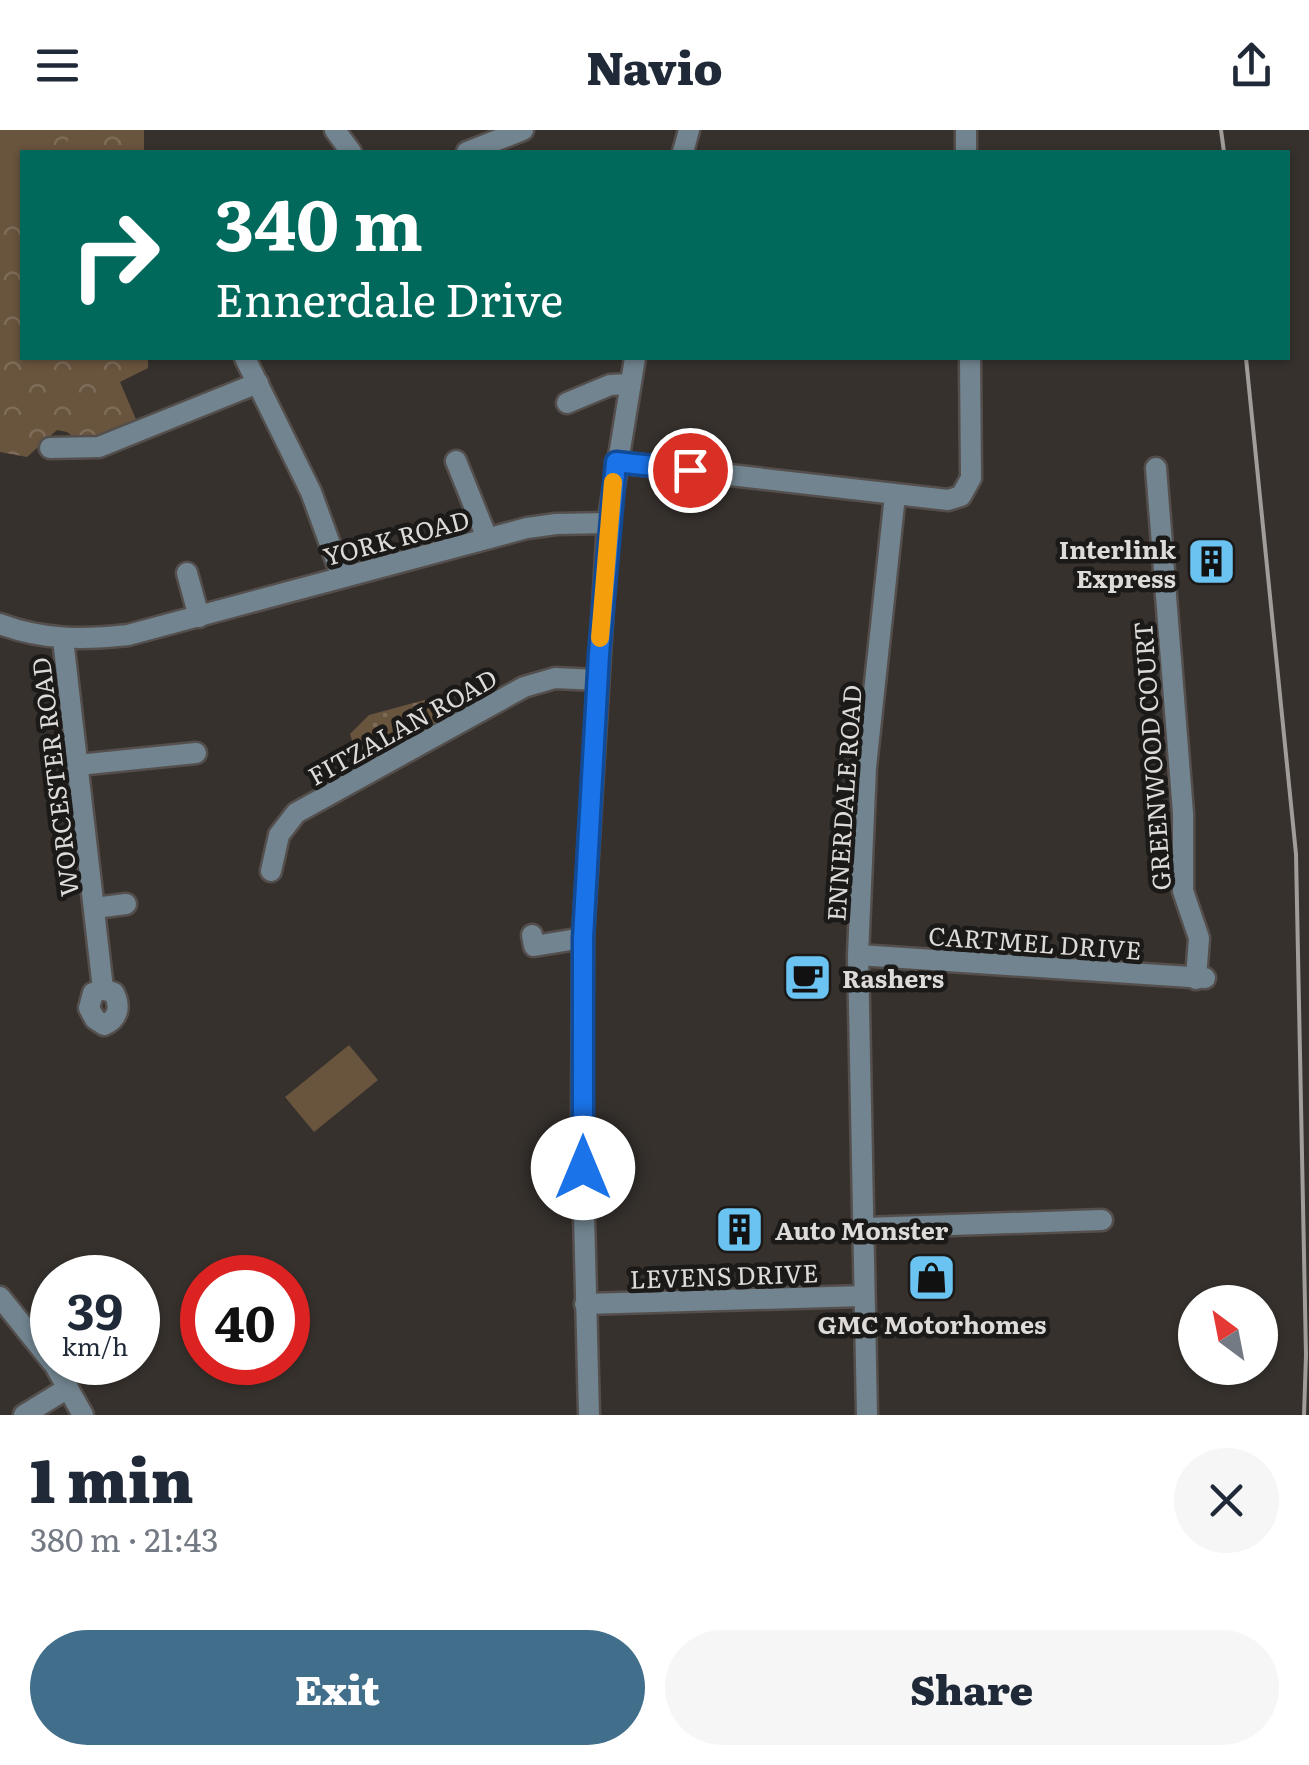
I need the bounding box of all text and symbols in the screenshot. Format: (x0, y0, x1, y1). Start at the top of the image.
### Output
text: Navio (586, 32, 723, 99)
icon: menu (30, 38, 85, 93)
icon: share (1224, 38, 1279, 93)
text: 340 m (215, 169, 423, 273)
icon: right (50, 190, 180, 320)
text: Ennerdale Drive (215, 264, 563, 331)
pin (648, 428, 733, 513)
icon: arrive (663, 443, 718, 498)
street label: YORK ROAD (319, 500, 473, 574)
place label: Interlink Express (1059, 530, 1176, 596)
building icon: Interlink Express (1185, 536, 1237, 588)
street label: GREENWOOD COURT (1123, 620, 1179, 892)
street label: WORCESTER ROAD (21, 655, 87, 899)
street label: FITZALAN ROAD (301, 659, 503, 793)
street label: ENNERDALE ROAD (816, 683, 870, 923)
street label: CARTMEL DRIVE (927, 916, 1143, 968)
cafe icon: Rashers (781, 951, 833, 1003)
place label: Rashers (842, 959, 944, 996)
position arrow (531, 1116, 635, 1220)
building icon: Auto Monster (714, 1203, 766, 1255)
place label: Auto Monster (775, 1211, 949, 1248)
shop icon: GMC Motorhomes (906, 1251, 958, 1303)
street label: LEVENS DRIVE (629, 1253, 819, 1297)
speed limit sign: 40 (180, 1255, 310, 1385)
text: 39 (67, 1271, 123, 1345)
north arrow (1178, 1285, 1278, 1385)
map controls (1178, 1285, 1278, 1385)
place label: GMC Motorhomes (818, 1305, 1046, 1342)
text: km/h (62, 1327, 128, 1364)
text: 1 min (30, 1432, 194, 1521)
button: close (1174, 1448, 1279, 1553)
text: 380 m · 21:43 (30, 1514, 219, 1562)
button: Exit (30, 1630, 645, 1745)
button: Share (665, 1630, 1279, 1745)

